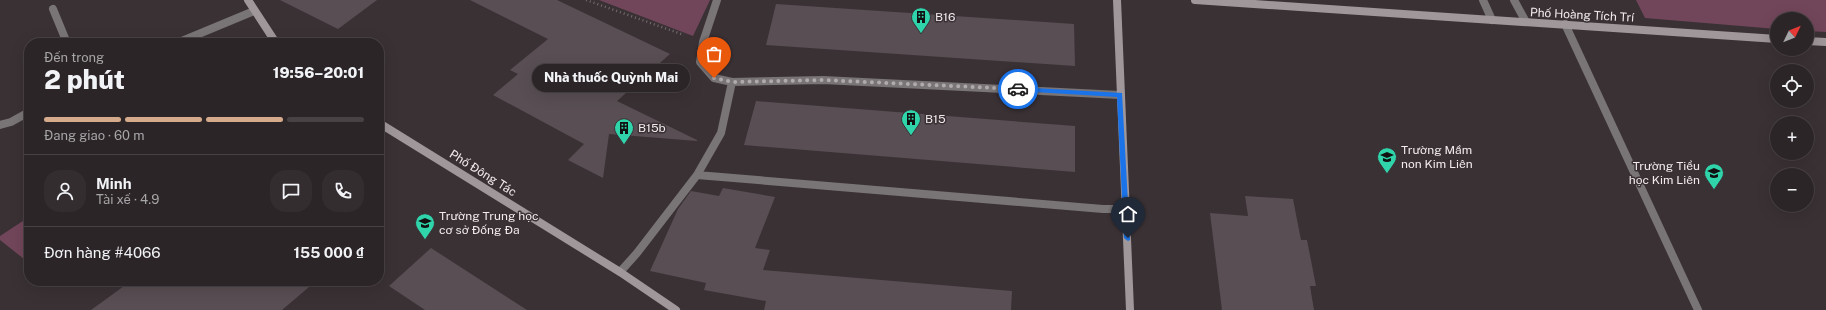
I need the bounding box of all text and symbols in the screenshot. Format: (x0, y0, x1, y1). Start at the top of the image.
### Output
street label: Phố Hoàng Tích Trí (1530, 5, 1635, 25)
building icon: B16 (910, 6, 932, 34)
place label: B16 (935, 10, 955, 24)
north arrow (1770, 12, 1814, 56)
map controls (1770, 12, 1814, 212)
pin (697, 37, 731, 78)
icon: bag (703, 43, 725, 65)
text: Đến trong (44, 50, 104, 65)
text: 2 phút (44, 64, 125, 95)
text: 19:56–20:01 (273, 64, 364, 81)
callout: Nhà thuốc Quỳnh Mai (532, 64, 690, 92)
button: locate (1770, 64, 1814, 108)
courier (998, 69, 1038, 109)
text: Nhà thuốc Quỳnh Mai (544, 70, 678, 85)
icon: car (1007, 78, 1029, 100)
building icon: B15 (900, 108, 922, 136)
place label: B15 (925, 112, 946, 126)
button: + (1770, 116, 1814, 160)
building icon: B15b (613, 117, 635, 145)
place label: B15b (638, 121, 666, 135)
text: Đang giao · 60 m (44, 128, 144, 143)
place label: Trường Mầm non Kim Liên (1401, 143, 1473, 171)
school or university icon: Trường Mầm non Kim Liên (1376, 146, 1398, 174)
street label: Phố Đông Tác (447, 147, 519, 199)
place label: Trường Tiểu học Kim Liên (1629, 159, 1700, 187)
school or university icon: Trường Tiểu học Kim Liên (1703, 162, 1725, 190)
button: − (1770, 168, 1814, 212)
button: person (44, 170, 86, 212)
button: chat (270, 170, 312, 212)
button: phone (322, 170, 364, 212)
text: Minh (96, 175, 132, 192)
text: Tài xế · 4.9 (96, 192, 159, 207)
pin (1111, 197, 1145, 238)
icon: home (1117, 203, 1139, 225)
place label: Trường Trung học cơ sở Đống Đa (439, 209, 539, 237)
school or university icon: Trường Trung học cơ sở Đống Đa (414, 212, 436, 240)
text: Đơn hàng #4066 (44, 244, 161, 261)
text: 155 000 ₫ (294, 244, 364, 261)

